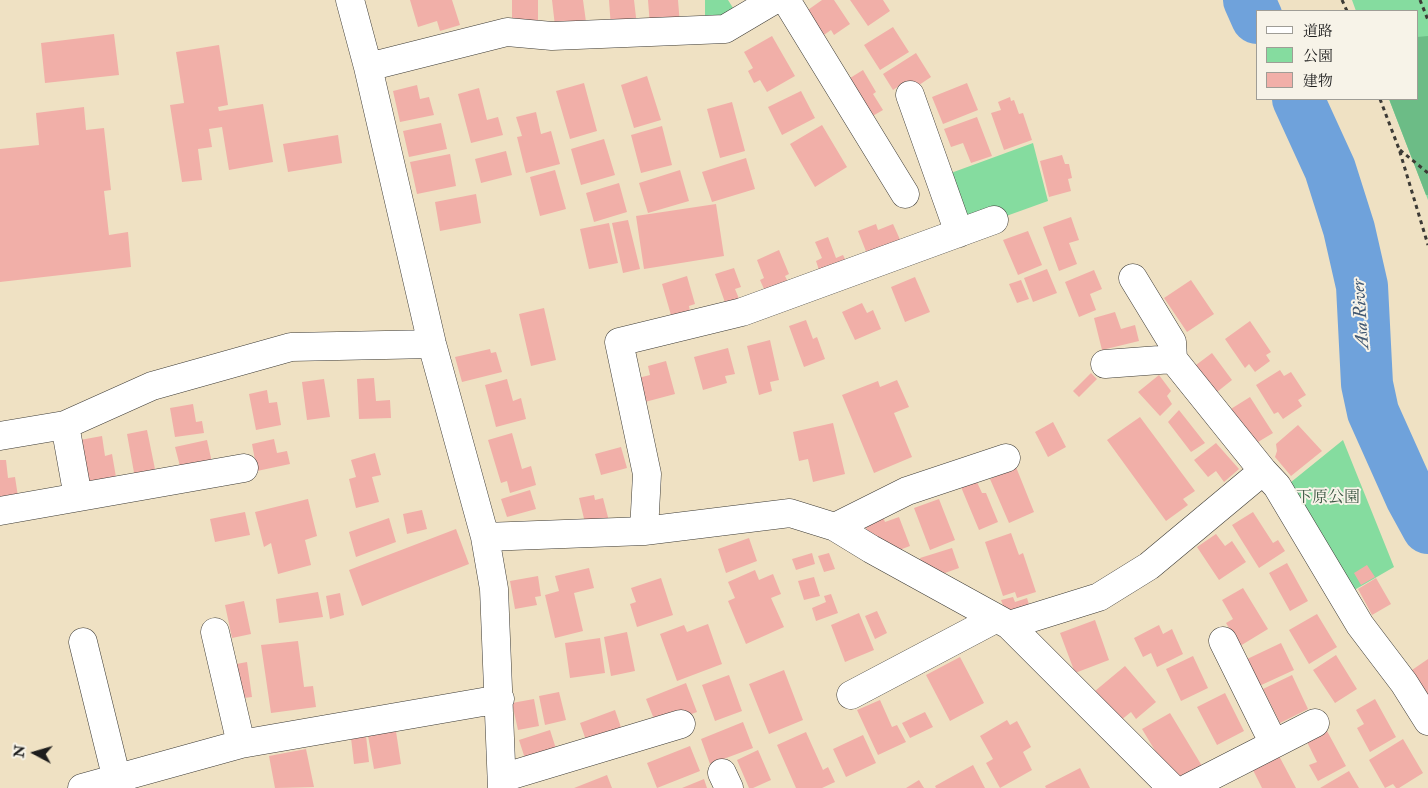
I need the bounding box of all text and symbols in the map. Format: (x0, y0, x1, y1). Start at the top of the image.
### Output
legend (1256, 10, 1418, 100)
text: 道路 (1303, 22, 1333, 41)
text: 公園 (1303, 47, 1333, 66)
text: 建物 (1303, 72, 1333, 91)
water label: Asa River (1349, 278, 1375, 350)
park label: 下原公園 (1296, 489, 1360, 509)
north arrow (10, 728, 60, 778)
text: N (10, 744, 29, 759)

